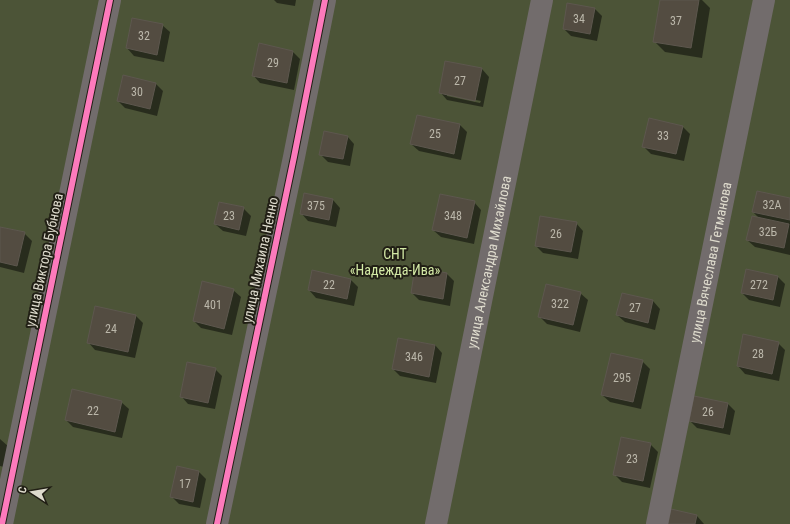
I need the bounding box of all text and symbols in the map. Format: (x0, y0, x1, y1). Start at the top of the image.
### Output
house number: 34 (573, 12, 585, 26)
house number: 37 (670, 14, 682, 28)
house number: 32 (138, 29, 150, 43)
house number: 29 (267, 56, 279, 70)
house number: 27 (454, 74, 466, 88)
house number: 30 (131, 85, 143, 99)
house number: 25 (429, 127, 441, 141)
house number: 33 (657, 129, 669, 143)
street label: улица Александра Михайлова (464, 174, 514, 350)
street label: улица Вячеслава Гетманова (686, 180, 735, 344)
street label: улица Виктора Бубнова (22, 192, 66, 328)
street label: улица Михаила Ненно (239, 196, 281, 324)
house number: 32А (763, 198, 781, 212)
house number: 375 (307, 199, 325, 213)
house number: 23 (223, 209, 235, 223)
house number: 348 (444, 209, 462, 223)
house number: 32Б (759, 225, 778, 239)
house number: 26 (550, 227, 562, 241)
park label: СНТ «Надежда-Ива» (350, 246, 440, 278)
house number: 22 (323, 278, 335, 292)
house number: 272 (750, 278, 768, 292)
house number: 322 (551, 297, 569, 311)
house number: 401 (204, 298, 222, 312)
house number: 27 (629, 301, 641, 315)
house number: 24 (105, 322, 117, 336)
house number: 28 (752, 347, 764, 361)
house number: 346 (405, 350, 423, 364)
house number: 295 (613, 371, 631, 385)
house number: 22 (87, 404, 99, 418)
house number: 26 (702, 405, 714, 419)
house number: 23 (626, 452, 638, 466)
north arrow (12, 472, 52, 512)
house number: 17 (179, 477, 191, 491)
text: С (16, 486, 30, 494)

